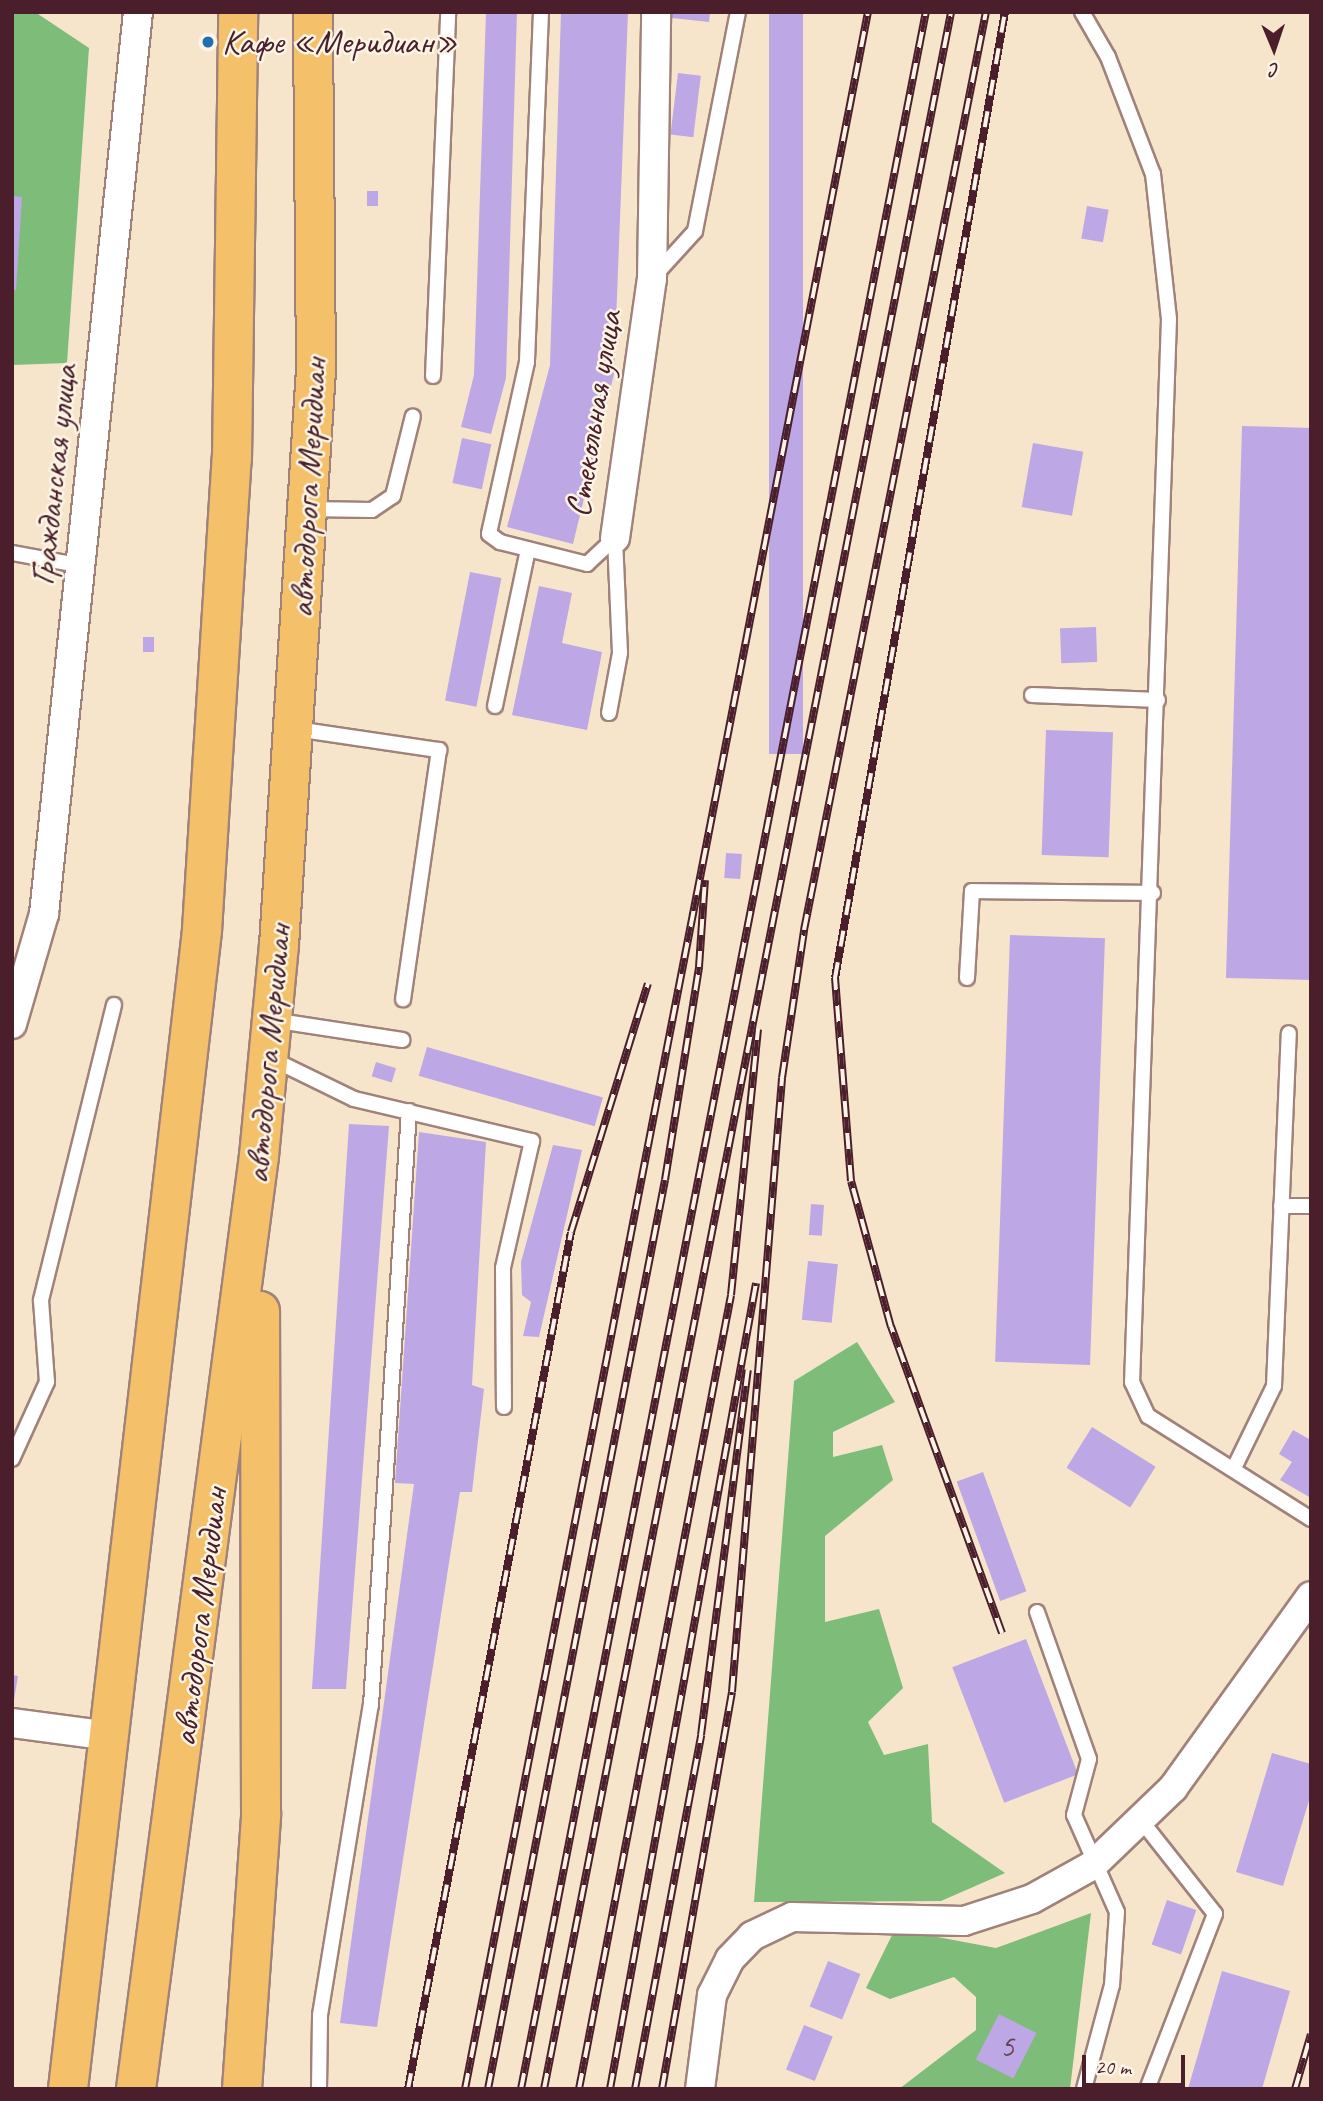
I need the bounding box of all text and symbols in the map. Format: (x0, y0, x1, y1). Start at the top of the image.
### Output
north arrow (1239, 14, 1309, 84)
place label: Кафе «Меридиан» (222, 21, 458, 63)
marker: Кафе «Меридиан» (200, 34, 216, 50)
text: С (1270, 58, 1280, 82)
street label: Стекольная улица (557, 307, 631, 521)
street label: автодорога Меридиан (280, 357, 336, 619)
street label: Гражданская улица (21, 362, 87, 588)
street label: автодорога Меридиан (236, 923, 300, 1185)
street label: автодорога Меридиан (163, 1486, 237, 1748)
house number: 5 (1000, 2027, 1014, 2065)
scale bar (1085, 2042, 1188, 2086)
text: 20 m (1095, 2054, 1131, 2080)

